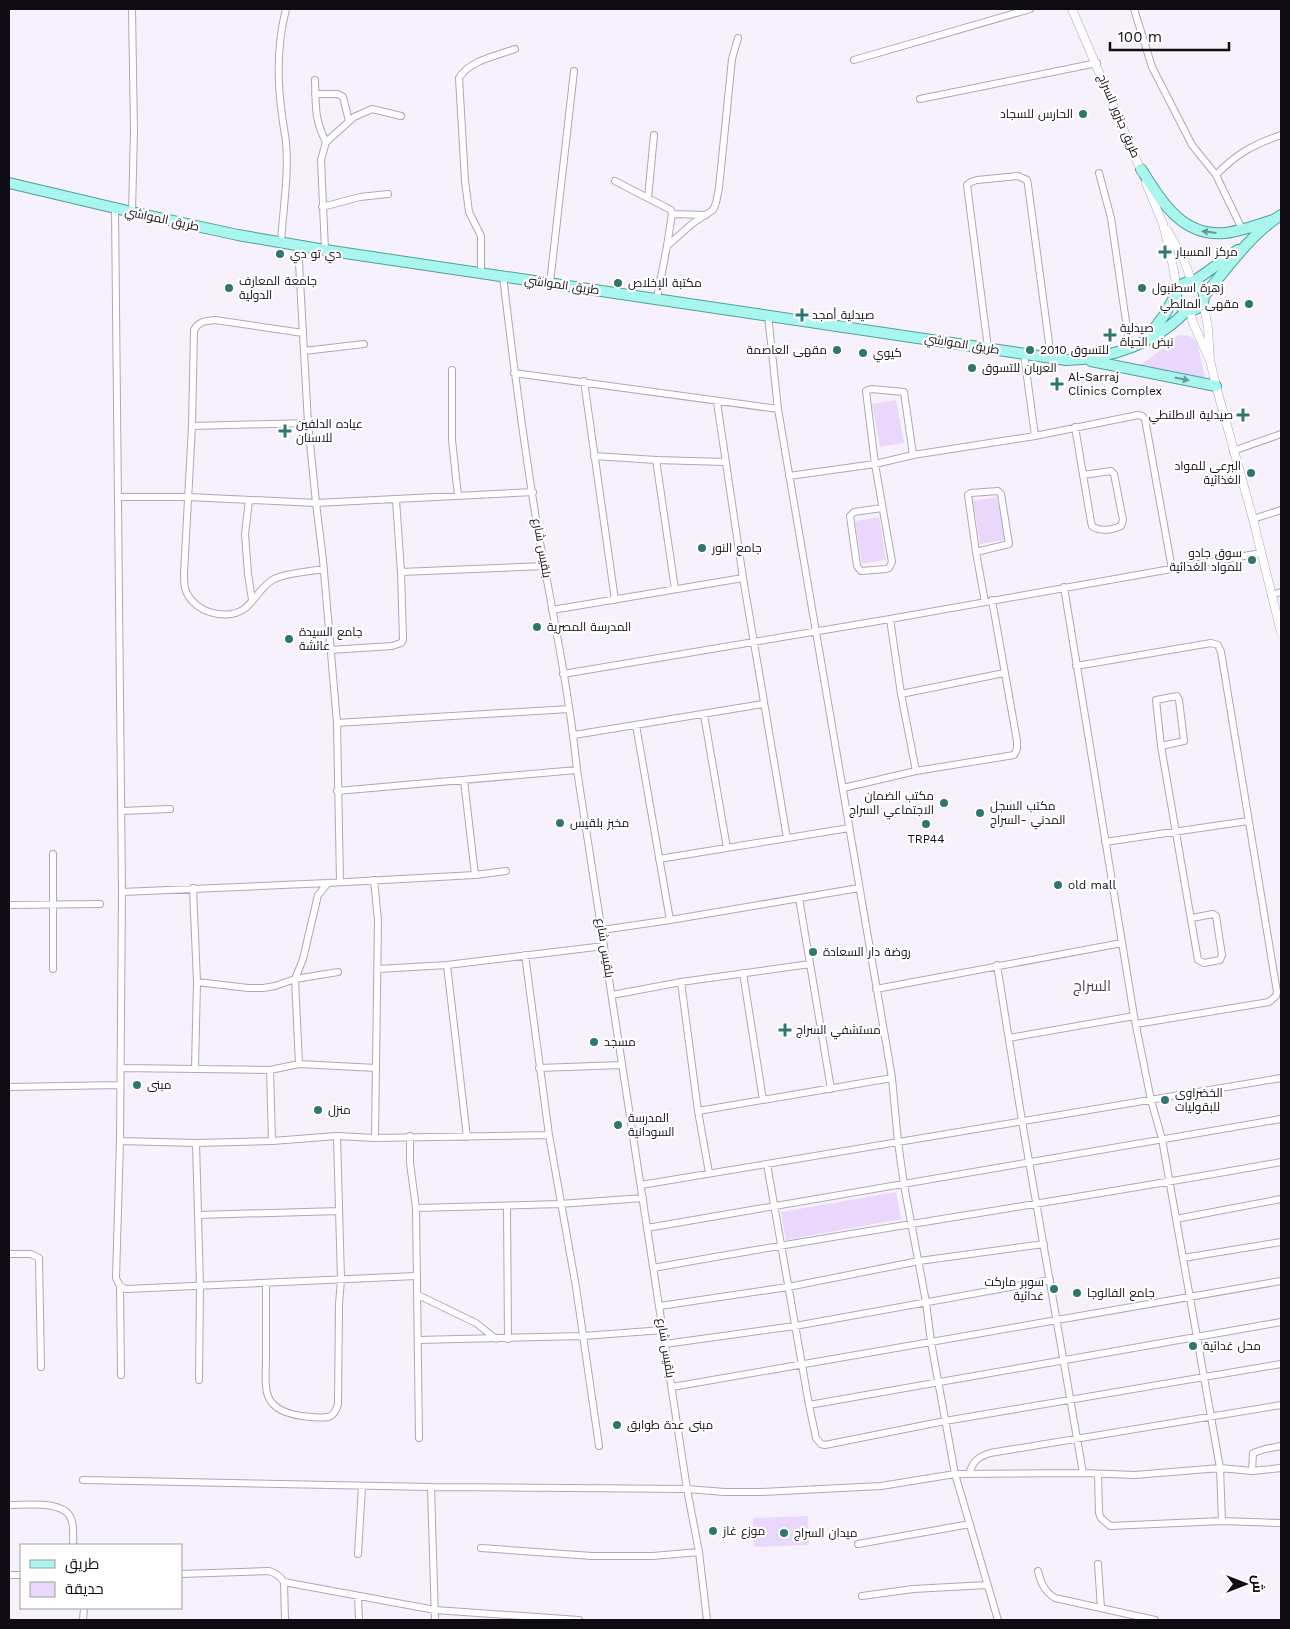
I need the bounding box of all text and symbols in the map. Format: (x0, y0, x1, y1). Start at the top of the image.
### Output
scale bar (1110, 20, 1229, 52)
text: 100 m (1118, 28, 1162, 46)
street label: طريق جنزور السراج (1094, 72, 1143, 160)
place label: الحارس للسجاد (1000, 107, 1073, 121)
marker: الحارس للسجاد (1077, 108, 1089, 120)
street label: طريق المواشي (123, 204, 201, 237)
one-way arrow (1201, 228, 1217, 236)
marker: مركز المسبار (1158, 245, 1172, 259)
place label: مركز المسبار (1175, 245, 1238, 259)
place label: دي تو دي (290, 247, 342, 264)
marker: دي تو دي (274, 248, 286, 260)
street label: طريق المواشي (523, 273, 601, 300)
place label: جامعة المعارف الدولية (239, 274, 317, 302)
place label: مكتبة الإخلاص (628, 276, 702, 290)
marker: مكتبة الإخلاص (612, 277, 624, 289)
place label: زهرة اسطنبول (1152, 281, 1224, 295)
marker: جامعة المعارف الدولية (223, 282, 235, 294)
marker: زهرة اسطنبول (1136, 282, 1148, 294)
place label: مقهى المالطي (1160, 297, 1239, 314)
marker: مقهى المالطي (1243, 298, 1255, 310)
place label: صيدلية أمجد (812, 307, 874, 322)
marker: صيدلية أمجد (796, 309, 808, 321)
place label: صيدلية نبض الحياة (1120, 321, 1173, 349)
marker: صيدلية نبض الحياة (1104, 329, 1116, 341)
street label: طريق المواشي (923, 331, 1001, 360)
place label: مقهى العاصمة (746, 343, 827, 357)
place label: 2010 للتسوق (1040, 343, 1109, 357)
marker: مقهى العاصمة (831, 344, 843, 356)
marker: 2010 للتسوق (1024, 344, 1036, 356)
place label: كيوي (873, 346, 902, 363)
marker: كيوي (857, 347, 869, 359)
place label: العربان للتسوق (982, 361, 1057, 375)
marker: العربان للتسوق (966, 362, 978, 374)
place label: Al-Sarraj Clinics Complex (1068, 370, 1162, 398)
one-way arrow (1175, 375, 1190, 383)
marker: Al-Sarraj Clinics Complex (1050, 377, 1064, 391)
place label: صيدلية الاطلنطي (1149, 408, 1233, 425)
marker: صيدلية الاطلنطي (1237, 409, 1249, 421)
place label: عياده الدلفين للاسنان (296, 417, 363, 445)
marker: عياده الدلفين للاسنان (278, 424, 292, 438)
place label: البرعي للمواد الغذائية (1174, 459, 1241, 487)
marker: البرعي للمواد الغذائية (1245, 467, 1257, 479)
street label: بلقيس شارع (529, 517, 554, 579)
place label: جامع النور (711, 541, 762, 556)
marker: جامع النور (696, 542, 708, 554)
place label: سوق جادو للمواد الغدائية (1169, 546, 1242, 574)
marker: سوق جادو للمواد الغدائية (1246, 554, 1258, 566)
place label: المدرسة المصرية (547, 620, 631, 634)
marker: المدرسة المصرية (531, 621, 543, 633)
place label: جامع السيدة عائشة (299, 625, 362, 653)
marker: جامع السيدة عائشة (283, 633, 295, 645)
place label: مكتب الضمان الاجتماعي السراج (849, 789, 934, 820)
marker: مكتب الضمان الاجتماعي السراج (938, 797, 950, 809)
place label: مكتب السجل المدني -السراج (990, 799, 1066, 830)
marker: مكتب السجل المدني -السراج (974, 807, 986, 819)
place label: مخبز بلقيس (570, 816, 629, 830)
marker: مخبز بلقيس (554, 817, 566, 829)
marker: TRP44 (920, 818, 932, 830)
place label: TRP44 (907, 832, 945, 846)
place label: old mall (1068, 878, 1116, 892)
marker: old mall (1052, 879, 1064, 891)
street label: بلقيس شارع (592, 917, 617, 979)
place label: روضة دار السعادة (823, 945, 911, 959)
marker: روضة دار السعادة (807, 946, 819, 958)
district label: السراج (1073, 977, 1111, 997)
marker: مستشفي السراج (778, 1023, 792, 1037)
place label: مستشفي السراج (796, 1023, 881, 1040)
place label: مسجد (604, 1035, 636, 1049)
marker: مسجد (588, 1036, 600, 1048)
place label: مبنى (147, 1078, 172, 1092)
marker: مبنى (131, 1079, 143, 1091)
place label: الخضراوى للبقوليات (1175, 1086, 1223, 1114)
marker: الخضراوى للبقوليات (1159, 1094, 1171, 1106)
place label: منزل (328, 1103, 351, 1117)
marker: منزل (312, 1104, 324, 1116)
place label: المدرسة السودانية (628, 1111, 674, 1139)
marker: المدرسة السودانية (612, 1119, 624, 1131)
place label: سوبر ماركت غدائية (985, 1275, 1044, 1303)
marker: سوبر ماركت غدائية (1048, 1283, 1060, 1295)
place label: جامع الفالوجا (1087, 1286, 1155, 1301)
marker: جامع الفالوجا (1071, 1287, 1083, 1299)
street label: بلقيس شارع (653, 1317, 678, 1379)
place label: محل غدائية (1203, 1339, 1261, 1353)
marker: محل غدائية (1187, 1340, 1199, 1352)
place label: مبنى عدة طوابق (627, 1418, 713, 1432)
marker: مبنى عدة طوابق (611, 1419, 623, 1431)
place label: موزع غاز (722, 1524, 765, 1539)
marker: موزع غاز (707, 1525, 719, 1537)
place label: ميدان السراج (794, 1526, 857, 1541)
marker: ميدان السراج (778, 1527, 790, 1539)
legend (20, 1544, 182, 1609)
text: طريق (65, 1555, 99, 1574)
north arrow (1220, 1559, 1270, 1609)
text: ش (1249, 1575, 1266, 1593)
text: حديقة (65, 1580, 104, 1598)

